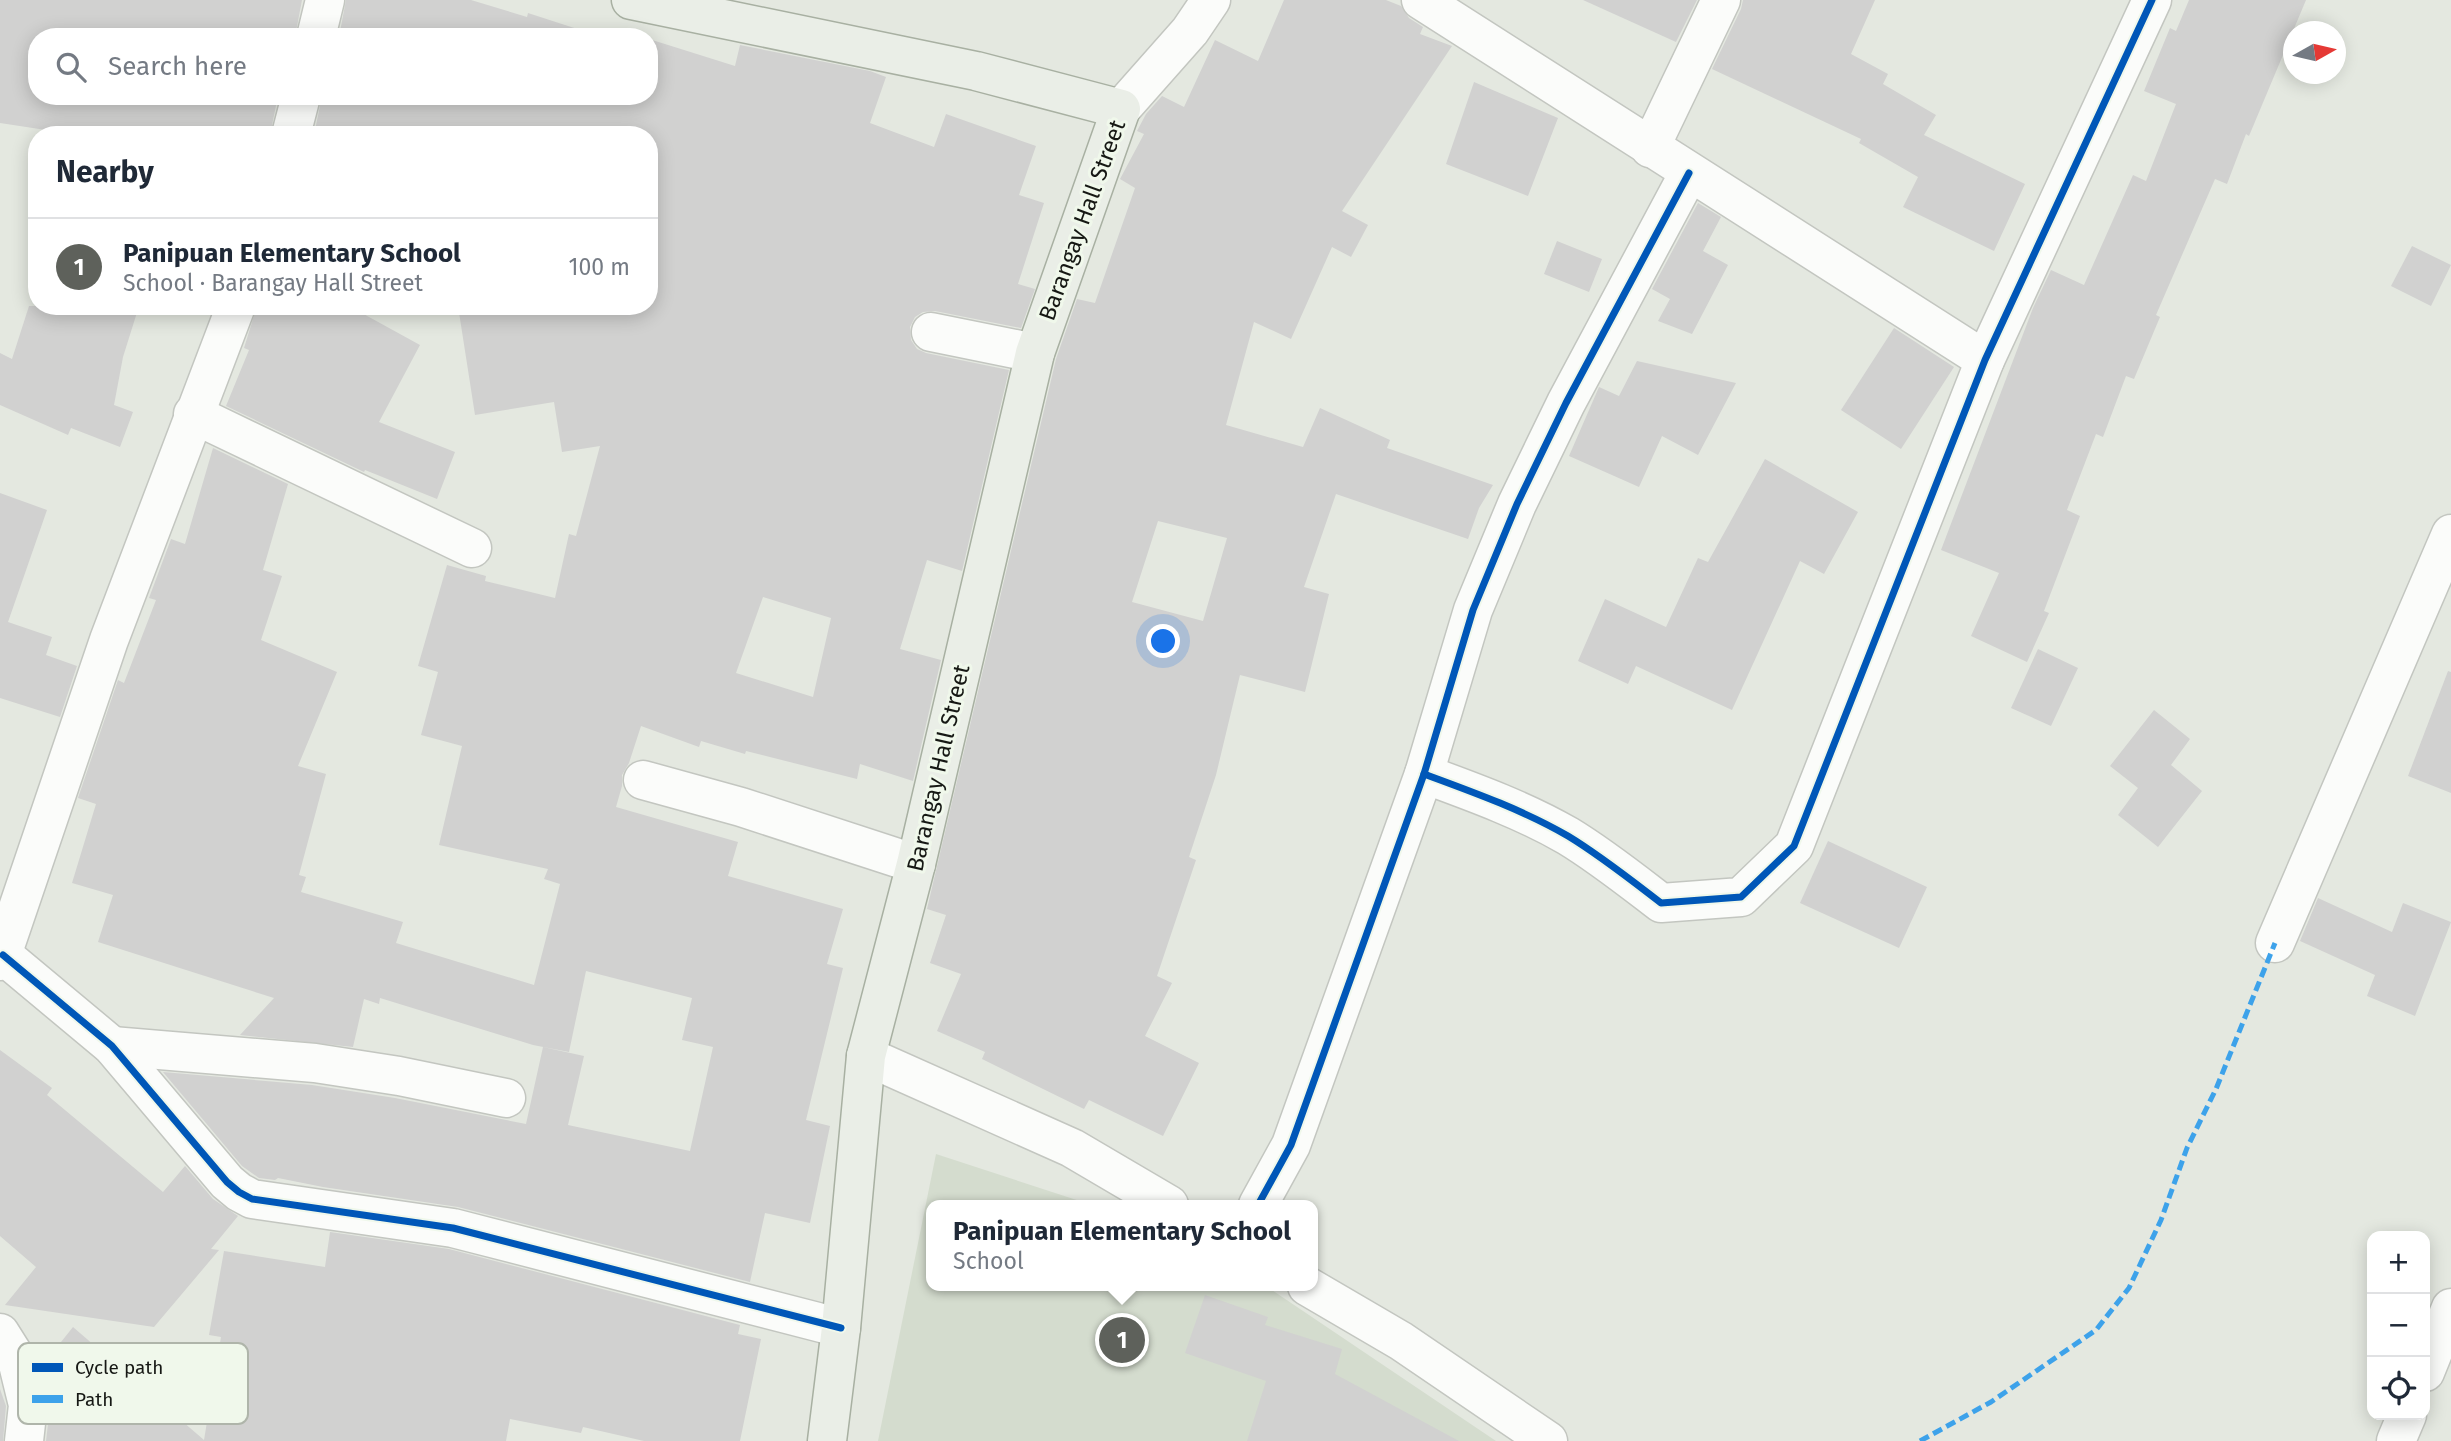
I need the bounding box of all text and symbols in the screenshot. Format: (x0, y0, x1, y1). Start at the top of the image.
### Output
north arrow (2283, 21, 2346, 84)
search box (28, 28, 658, 105)
icon: search (52, 48, 90, 86)
text: Search here (108, 51, 247, 82)
street label: Barangay Hall Street (1033, 115, 1132, 324)
text: Nearby (56, 154, 154, 190)
text: Panipuan Elementary School (123, 238, 461, 269)
text: 1 (74, 253, 84, 281)
text: 100 m (569, 253, 630, 281)
text: School · Barangay Hall Street (123, 269, 423, 297)
your location (1146, 624, 1180, 658)
street label: Barangay Hall Street (901, 661, 976, 874)
popup (926, 1200, 1318, 1291)
text: Panipuan Elementary School (953, 1216, 1291, 1247)
map controls (2367, 1231, 2430, 1420)
button: + (2367, 1231, 2430, 1294)
text: School (953, 1247, 1024, 1275)
button: − (2367, 1294, 2430, 1357)
pin: 1 (1099, 1314, 1145, 1366)
legend (18, 1343, 248, 1424)
text: Cycle path (75, 1356, 163, 1379)
button: locate (2367, 1357, 2430, 1420)
text: Path (75, 1388, 113, 1411)

